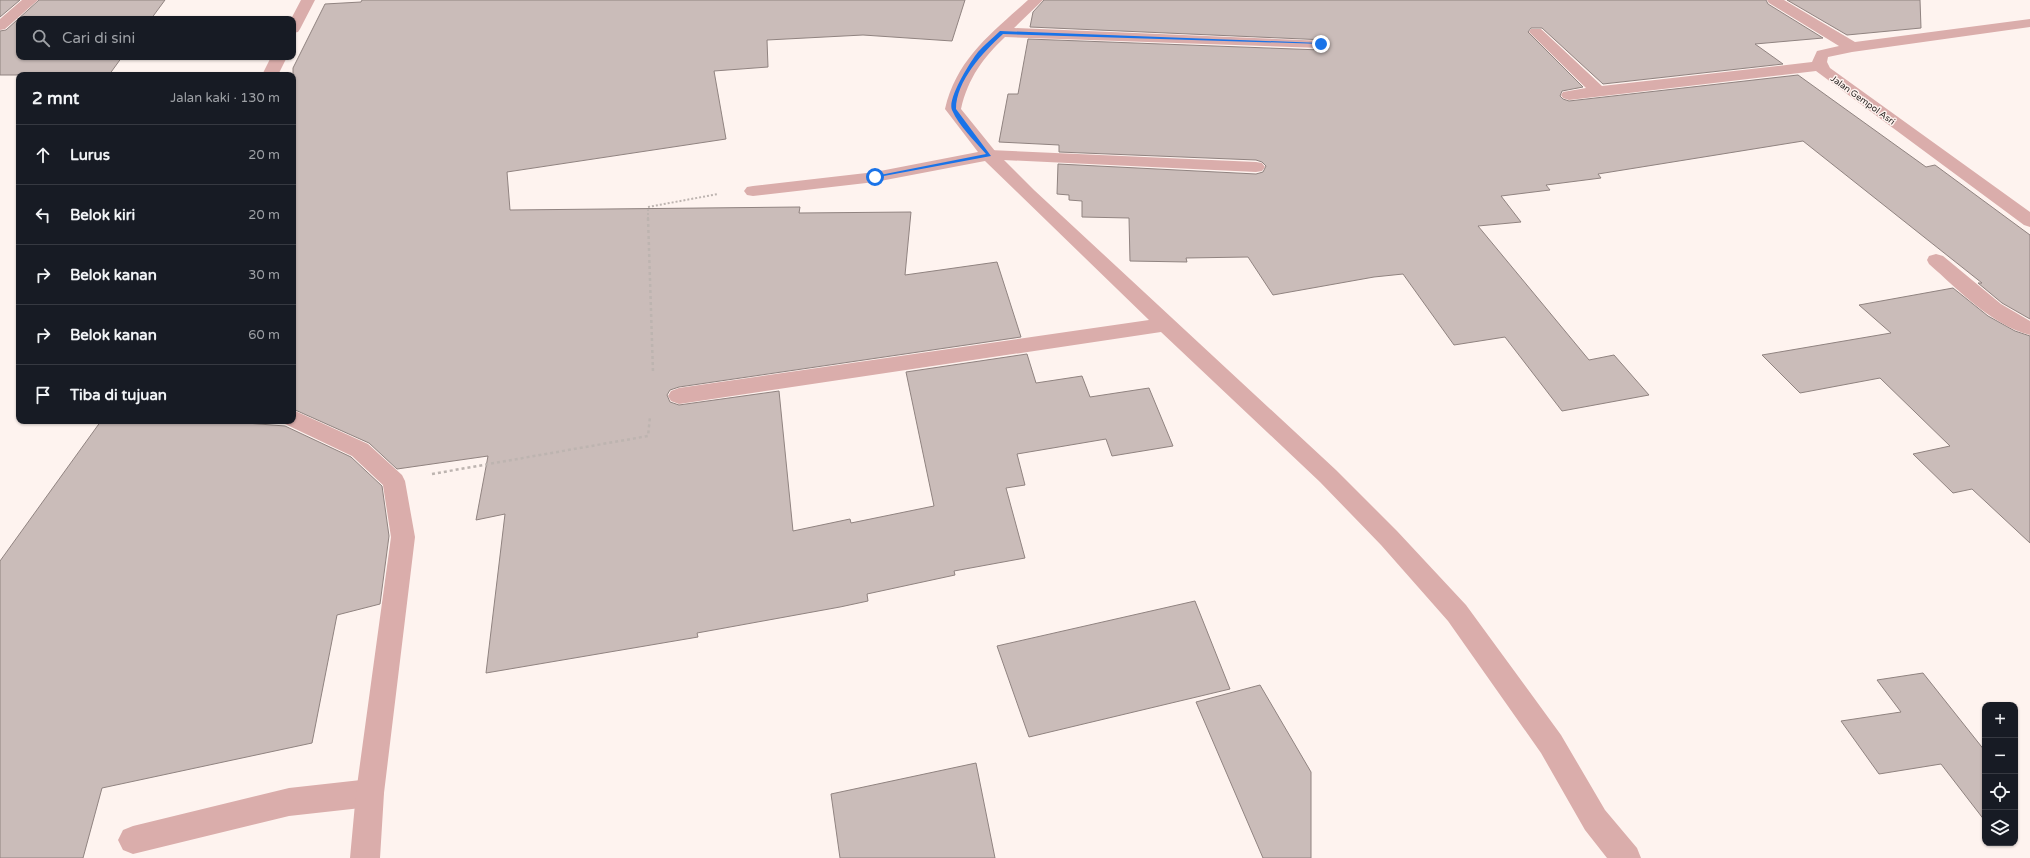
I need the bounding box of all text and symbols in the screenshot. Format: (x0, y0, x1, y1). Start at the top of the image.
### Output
search box (16, 16, 296, 60)
icon: search (30, 27, 52, 49)
text: Cari di sini (62, 29, 135, 47)
route end (1312, 35, 1330, 53)
street label: Jalan Gempol Asri (1828, 73, 1897, 127)
text: 2 mnt (32, 88, 79, 109)
text: Jalan kaki · 130 m (170, 90, 280, 106)
icon: ahead (32, 144, 54, 166)
text: Lurus (70, 146, 110, 164)
text: 20 m (248, 147, 280, 163)
route start (866, 168, 884, 186)
icon: left (32, 204, 54, 226)
text: Belok kiri (70, 206, 135, 224)
text: 20 m (248, 207, 280, 223)
icon: right (32, 264, 54, 286)
text: Belok kanan (70, 266, 157, 284)
text: 30 m (248, 267, 280, 283)
icon: right (32, 324, 54, 346)
text: Belok kanan (70, 326, 157, 344)
text: 60 m (248, 327, 280, 343)
icon: arrive (32, 384, 54, 406)
text: Tiba di tujuan (70, 386, 167, 404)
map controls (1982, 702, 2018, 846)
button: + (1982, 702, 2018, 738)
button: − (1982, 738, 2018, 774)
button: locate (1982, 774, 2018, 810)
button: layers (1982, 810, 2018, 846)

